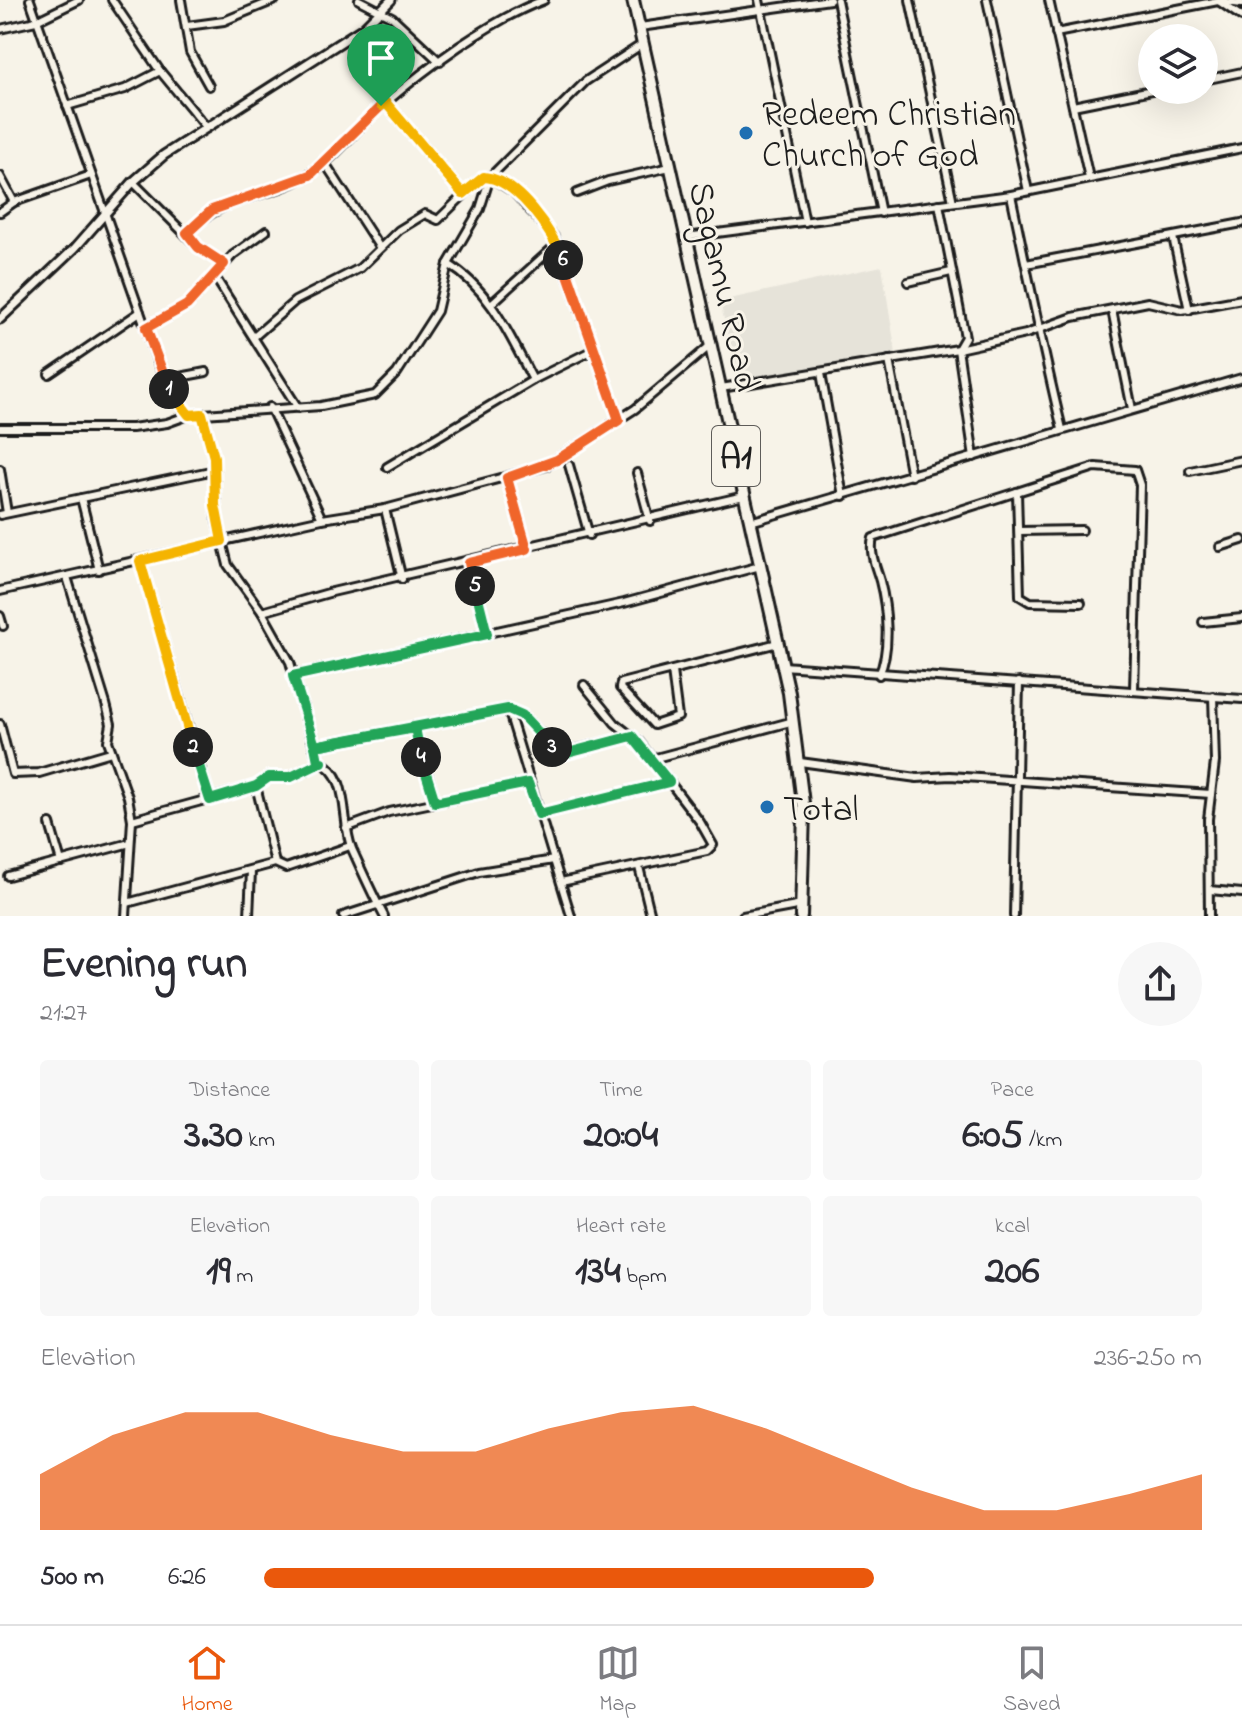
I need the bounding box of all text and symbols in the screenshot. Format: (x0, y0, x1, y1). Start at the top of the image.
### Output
pin (347, 24, 415, 106)
map controls (1138, 24, 1218, 104)
button: layers (1138, 24, 1218, 104)
icon: arrive (359, 36, 403, 80)
place label: Redeem Christian Church of God (762, 90, 1016, 184)
marker: Redeem Christian Church of God (737, 124, 755, 142)
street label: Sagamu Road (672, 177, 771, 397)
pin: 6 (543, 240, 583, 280)
text: 6 (558, 244, 568, 276)
pin: 1 (149, 369, 189, 409)
text: 1 (166, 373, 173, 405)
road number: A1 (712, 426, 760, 486)
pin: 5 (455, 566, 495, 606)
text: 5 (469, 570, 481, 602)
pin: 2 (173, 727, 213, 767)
pin: 3 (532, 727, 572, 767)
text: 2 (188, 731, 198, 763)
text: 3 (547, 731, 557, 763)
pin: 4 (401, 737, 441, 777)
text: 4 (416, 741, 426, 773)
place label: Total (783, 785, 859, 838)
marker: Total (758, 798, 776, 816)
text: Evening run (40, 933, 247, 997)
button: share (1118, 942, 1202, 1026)
text: 21:27 (40, 995, 87, 1033)
text: Distance (189, 1075, 270, 1107)
text: Time (599, 1075, 643, 1107)
text: Pace (991, 1075, 1034, 1107)
text: 3.30 (184, 1107, 243, 1166)
text: 20:04 (584, 1107, 658, 1166)
text: 6:05 (962, 1107, 1023, 1166)
text: km (243, 1125, 275, 1157)
text: /km (1023, 1125, 1062, 1157)
text: Elevation (189, 1211, 270, 1243)
text: Heart rate (576, 1211, 666, 1243)
text: kcal (995, 1211, 1030, 1243)
text: 19 (206, 1243, 231, 1302)
text: 134 (575, 1243, 621, 1302)
text: 206 (985, 1243, 1040, 1302)
text: m (231, 1261, 253, 1293)
text: bpm (621, 1261, 667, 1293)
text: Elevation (40, 1340, 136, 1378)
text: 236–250 m (1094, 1340, 1202, 1378)
text: 500 m (40, 1559, 104, 1597)
text: 6:26 (168, 1559, 206, 1597)
tab: Home (182, 1641, 233, 1721)
tab: Map (596, 1641, 640, 1721)
tab: Saved (1003, 1641, 1060, 1721)

